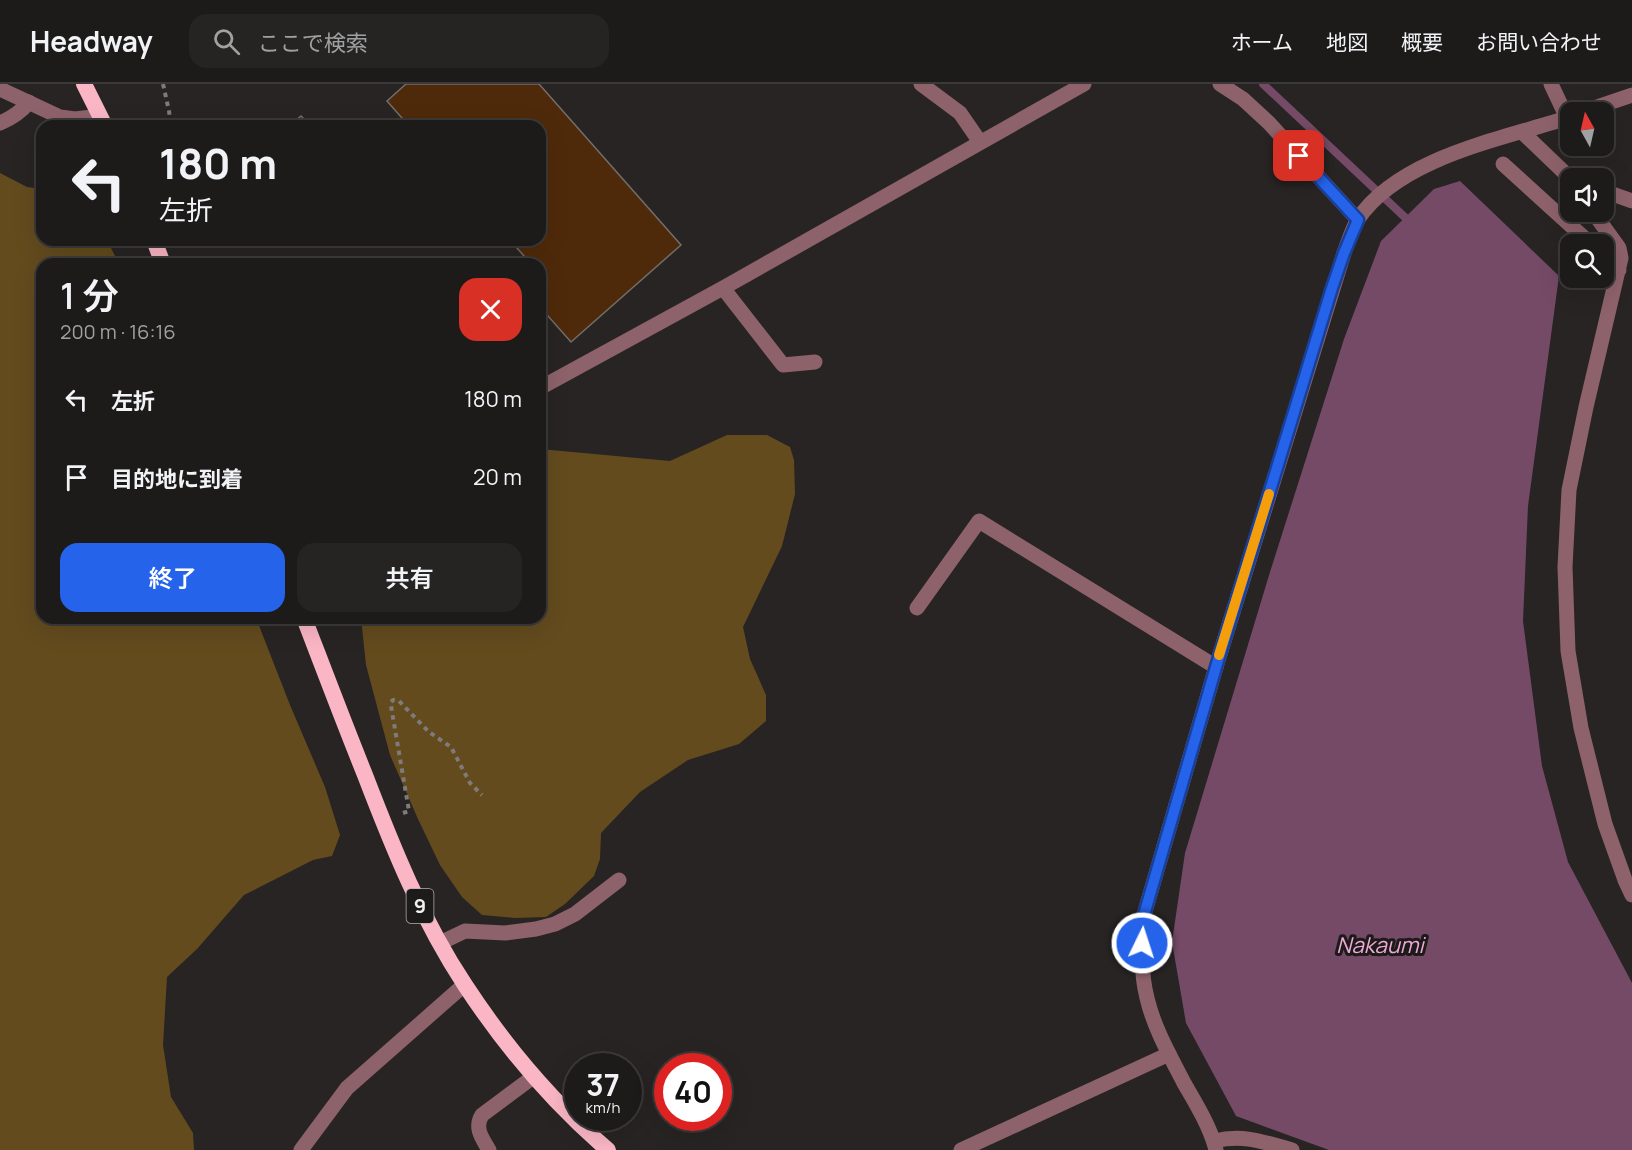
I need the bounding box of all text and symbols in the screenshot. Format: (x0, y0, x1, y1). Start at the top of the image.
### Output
search box (189, 14, 609, 68)
text: Headway (30, 22, 153, 60)
icon: search (210, 25, 243, 58)
text: ここで検索 (258, 28, 368, 58)
text: ホーム (1231, 28, 1293, 56)
text: 地図 (1326, 28, 1368, 56)
text: 概要 (1401, 28, 1443, 56)
text: お問い合わせ (1476, 28, 1602, 56)
north arrow (1560, 102, 1614, 156)
map controls (1560, 102, 1614, 288)
pin (1273, 130, 1324, 181)
text: 180 m (159, 134, 277, 192)
icon: arrive (1282, 139, 1315, 172)
icon: left (60, 144, 138, 222)
button: sound (1560, 168, 1614, 222)
text: 左折 (159, 191, 213, 228)
button: search (1560, 234, 1614, 288)
text: 1 分 (60, 271, 118, 320)
button: close (459, 278, 522, 341)
text: 200 m · 16:16 (60, 318, 176, 345)
icon: left (60, 383, 93, 416)
text: 180 m (464, 384, 522, 414)
text: 左折 (111, 386, 155, 416)
icon: arrive (60, 461, 93, 494)
text: 20 m (473, 462, 522, 492)
text: 目的地に到着 (111, 464, 243, 494)
button: 終了 (60, 543, 285, 612)
button: 共有 (297, 543, 522, 612)
road number: 9 (406, 889, 434, 923)
position arrow (1110, 911, 1174, 975)
water label: Nakaumi (1336, 930, 1426, 960)
speed limit sign: 40 (654, 1053, 732, 1131)
text: 37 (586, 1064, 620, 1105)
text: km/h (586, 1097, 620, 1118)

